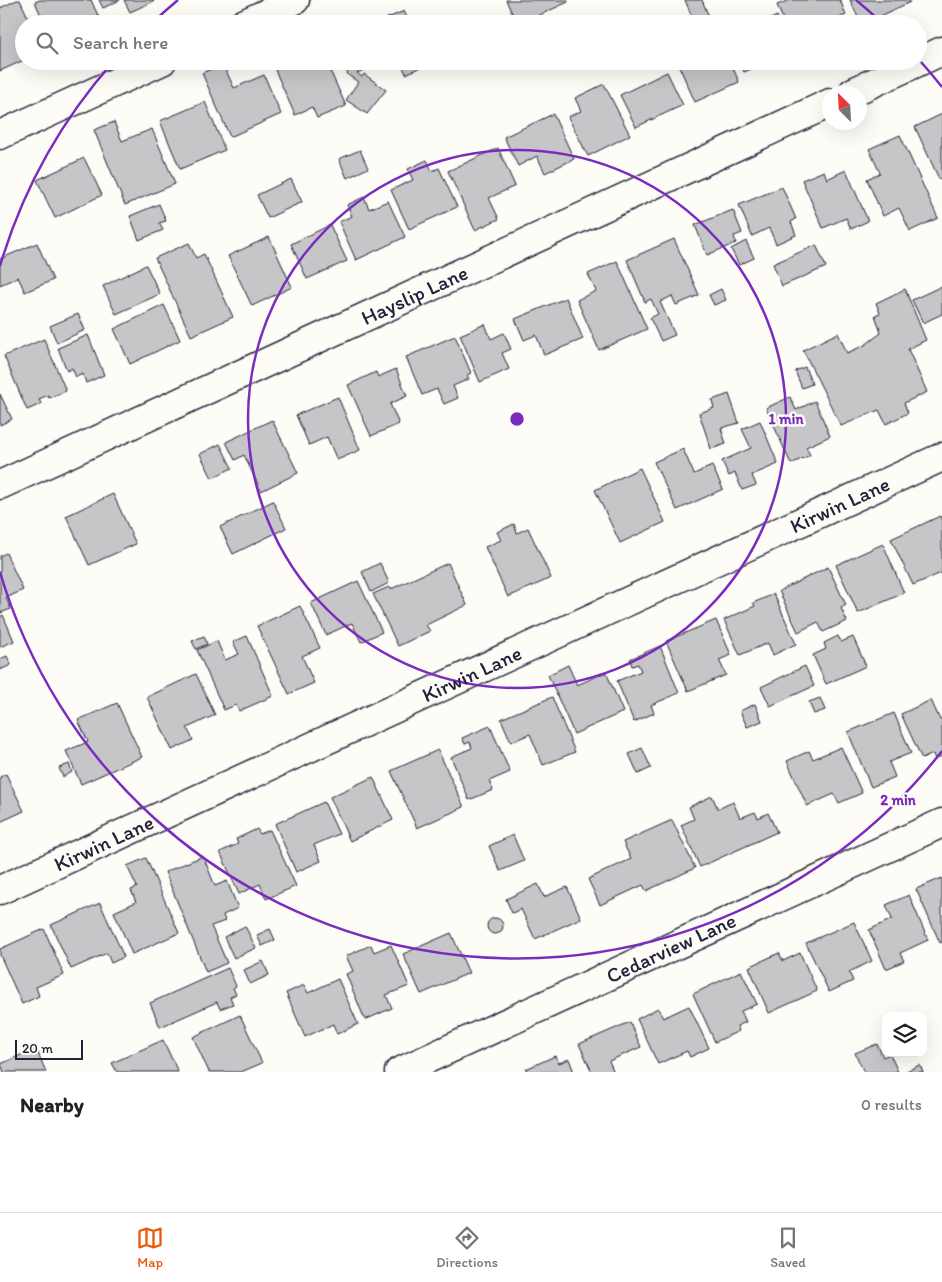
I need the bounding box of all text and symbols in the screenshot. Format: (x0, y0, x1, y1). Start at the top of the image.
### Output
search box (15, 15, 927, 70)
icon: search (33, 29, 61, 57)
text: Search here (73, 31, 168, 54)
north arrow (822, 85, 867, 130)
street label: Hayslip Lane (357, 259, 471, 330)
centre of rings (508, 410, 526, 428)
text: 1 min (769, 410, 804, 428)
street label: Kirwin Lane (786, 470, 893, 538)
street label: Kirwin Lane (418, 640, 525, 707)
text: 2 min (880, 791, 917, 809)
street label: Kirwin Lane (50, 809, 157, 876)
street label: Cedarview Lane (602, 907, 740, 988)
map controls (882, 1012, 927, 1057)
button: layers (882, 1012, 927, 1057)
scale bar (15, 1037, 82, 1060)
text: 20 m (22, 1040, 53, 1057)
text: Nearby (20, 1092, 84, 1117)
text: 0 results (861, 1095, 922, 1114)
tab: Map (136, 1224, 164, 1271)
tab: Directions (436, 1224, 498, 1271)
tab: Saved (770, 1224, 806, 1271)

